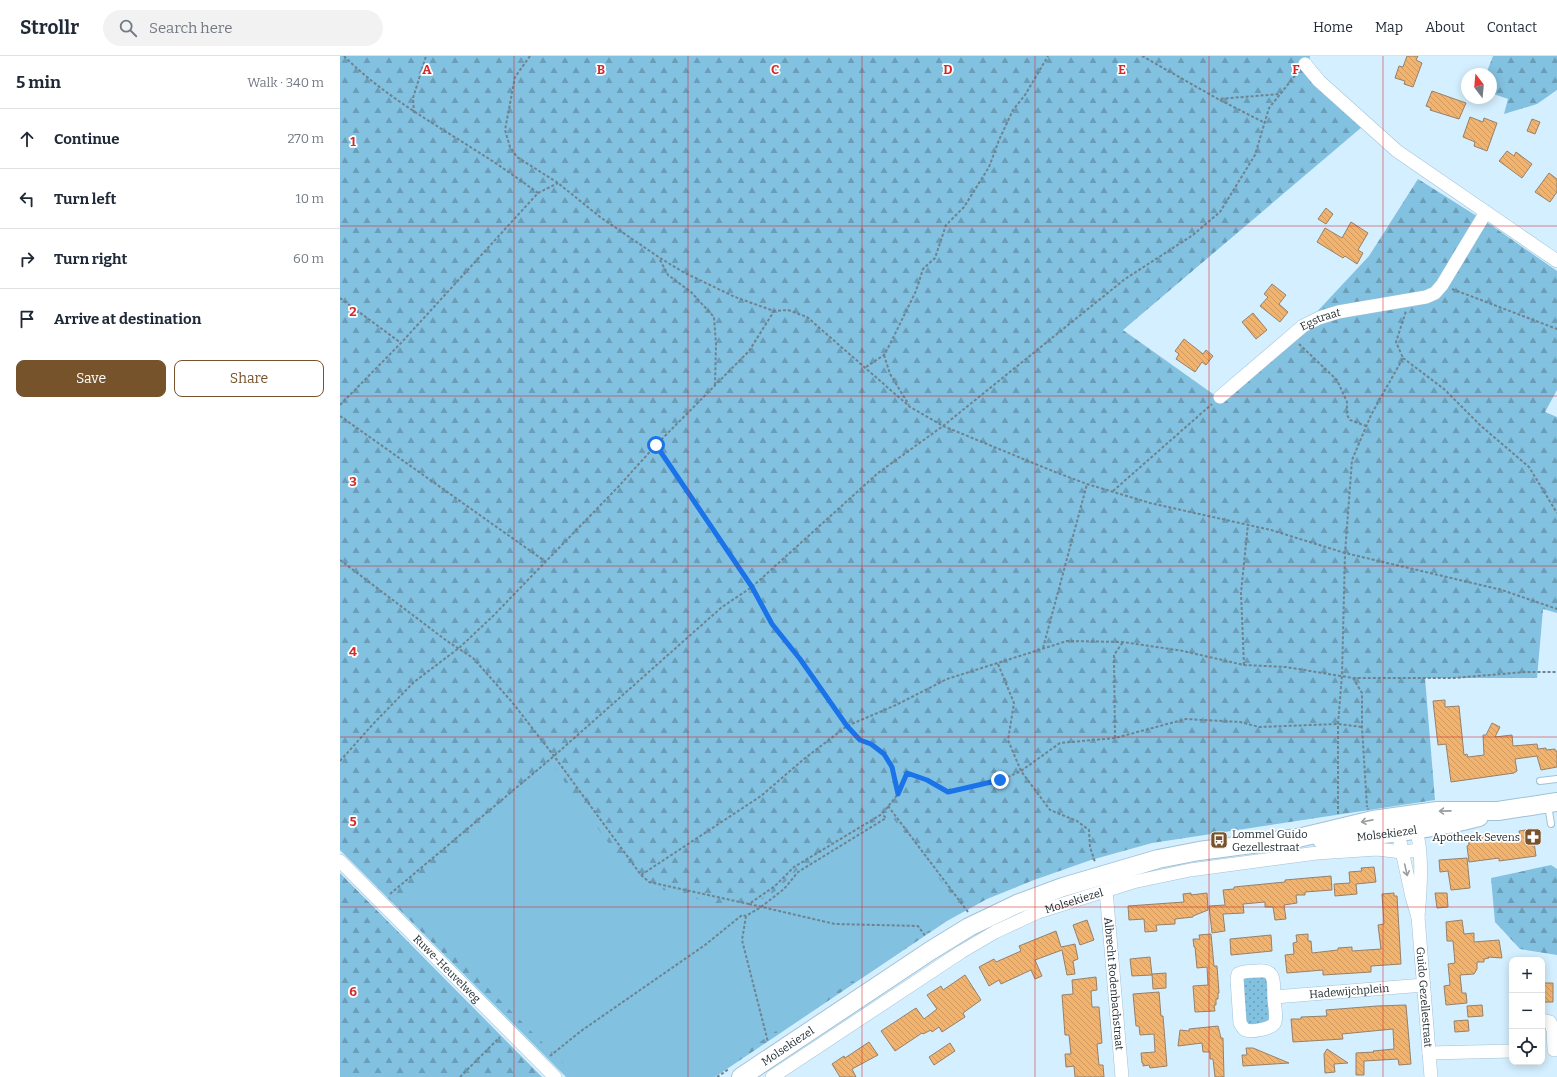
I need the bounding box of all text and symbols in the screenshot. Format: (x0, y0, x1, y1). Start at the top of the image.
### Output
search box (103, 10, 383, 46)
text: Strollr (20, 16, 79, 39)
icon: search (117, 17, 139, 39)
text: Search here (149, 19, 232, 37)
text: Home (1313, 19, 1353, 36)
text: Map (1375, 19, 1403, 36)
text: About (1425, 19, 1465, 36)
text: Contact (1487, 19, 1537, 36)
text: A (422, 62, 432, 77)
text: B (597, 62, 605, 77)
text: C (771, 62, 779, 77)
text: D (943, 62, 953, 77)
text: E (1118, 62, 1126, 77)
text: F (1292, 62, 1300, 77)
north arrow (1461, 68, 1497, 104)
text: 5 min (16, 72, 61, 93)
text: Walk · 340 m (247, 75, 324, 90)
icon: ahead (16, 128, 38, 150)
text: Continue (54, 130, 120, 148)
text: 270 m (287, 131, 324, 146)
text: 1 (350, 134, 356, 149)
icon: left (16, 188, 38, 210)
text: Turn left (54, 190, 116, 208)
text: 10 m (295, 191, 324, 206)
icon: right (16, 248, 38, 270)
text: Turn right (54, 250, 127, 268)
text: 60 m (293, 251, 324, 266)
text: 2 (349, 304, 357, 319)
street label: Egstraat (1298, 305, 1341, 333)
icon: arrive (16, 308, 38, 330)
text: Arrive at destination (54, 310, 201, 328)
button: Save (16, 360, 166, 397)
button: Share (174, 360, 324, 397)
route start (647, 436, 665, 454)
text: 3 (349, 474, 357, 489)
text: 4 (349, 644, 357, 659)
route end (991, 771, 1009, 789)
one-way arrow (1439, 807, 1452, 815)
text: 5 (349, 814, 357, 829)
one-way arrow (1360, 817, 1373, 825)
street label: Molsekiezel (1356, 823, 1418, 844)
pharmacy icon: Apotheek Sevens (1523, 827, 1543, 847)
place label: Lommel Guido Gezellestraat (1232, 828, 1308, 854)
bus stop icon: Lommel Guido Gezellestraat (1209, 830, 1229, 850)
place label: Apotheek Sevens (1432, 831, 1520, 844)
one-way arrow (1403, 864, 1410, 877)
street label: Molsekiezel (1043, 885, 1104, 916)
street label: Albrecht Rodenbachstraat (1102, 916, 1126, 1051)
street label: Ruwe-Heuvelweg (411, 932, 484, 1005)
street label: Guido Gezellestraat (1414, 946, 1435, 1048)
map controls (1509, 957, 1545, 1065)
button: + (1509, 957, 1545, 993)
street label: Hadewijchplein (1309, 981, 1390, 1001)
text: 6 (349, 984, 357, 999)
button: − (1509, 993, 1545, 1029)
street label: Molsekiezel (759, 1024, 816, 1068)
button: locate (1509, 1029, 1545, 1065)

